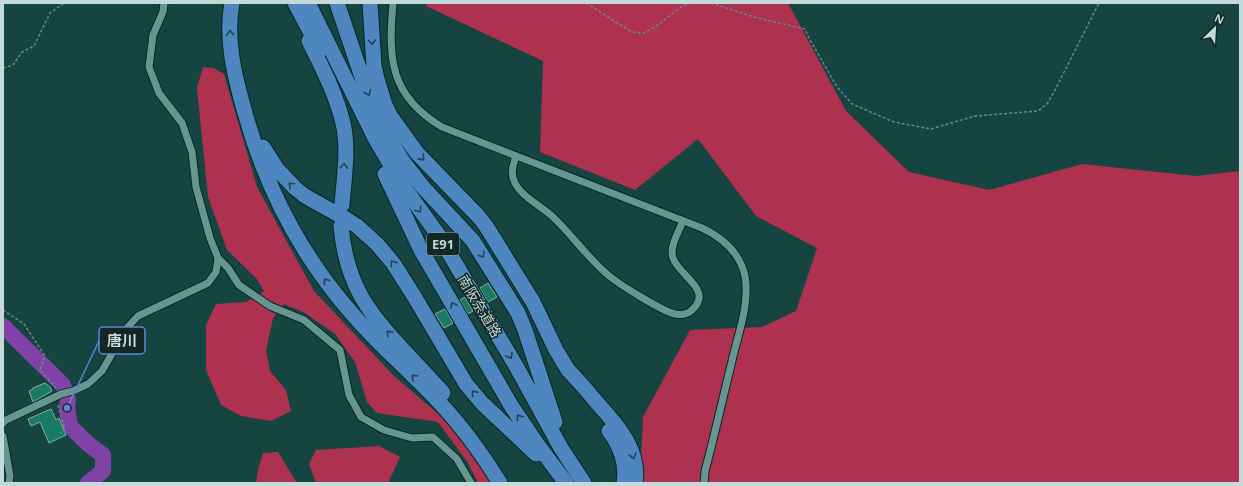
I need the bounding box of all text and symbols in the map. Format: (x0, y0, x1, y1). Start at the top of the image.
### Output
north arrow (1195, 8, 1235, 48)
text: N (1212, 10, 1227, 27)
one-way arrow (226, 30, 234, 36)
one-way arrow (367, 39, 376, 45)
one-way arrow (363, 89, 371, 96)
one-way arrow (418, 153, 425, 161)
one-way arrow (340, 163, 349, 169)
one-way arrow (288, 182, 296, 189)
one-way arrow (414, 205, 421, 212)
road number: E91 (427, 233, 459, 255)
one-way arrow (477, 251, 485, 258)
one-way arrow (390, 260, 398, 267)
street label: 南阪奈道路 (454, 271, 506, 341)
one-way arrow (324, 279, 331, 286)
one-way arrow (450, 302, 457, 309)
callout: 唐川 (99, 327, 145, 354)
text: 唐川 (107, 330, 137, 350)
one-way arrow (387, 331, 394, 338)
one-way arrow (505, 352, 512, 359)
one-way arrow (411, 374, 419, 382)
one-way arrow (471, 390, 478, 398)
one-way arrow (516, 414, 524, 421)
one-way arrow (628, 452, 637, 459)

